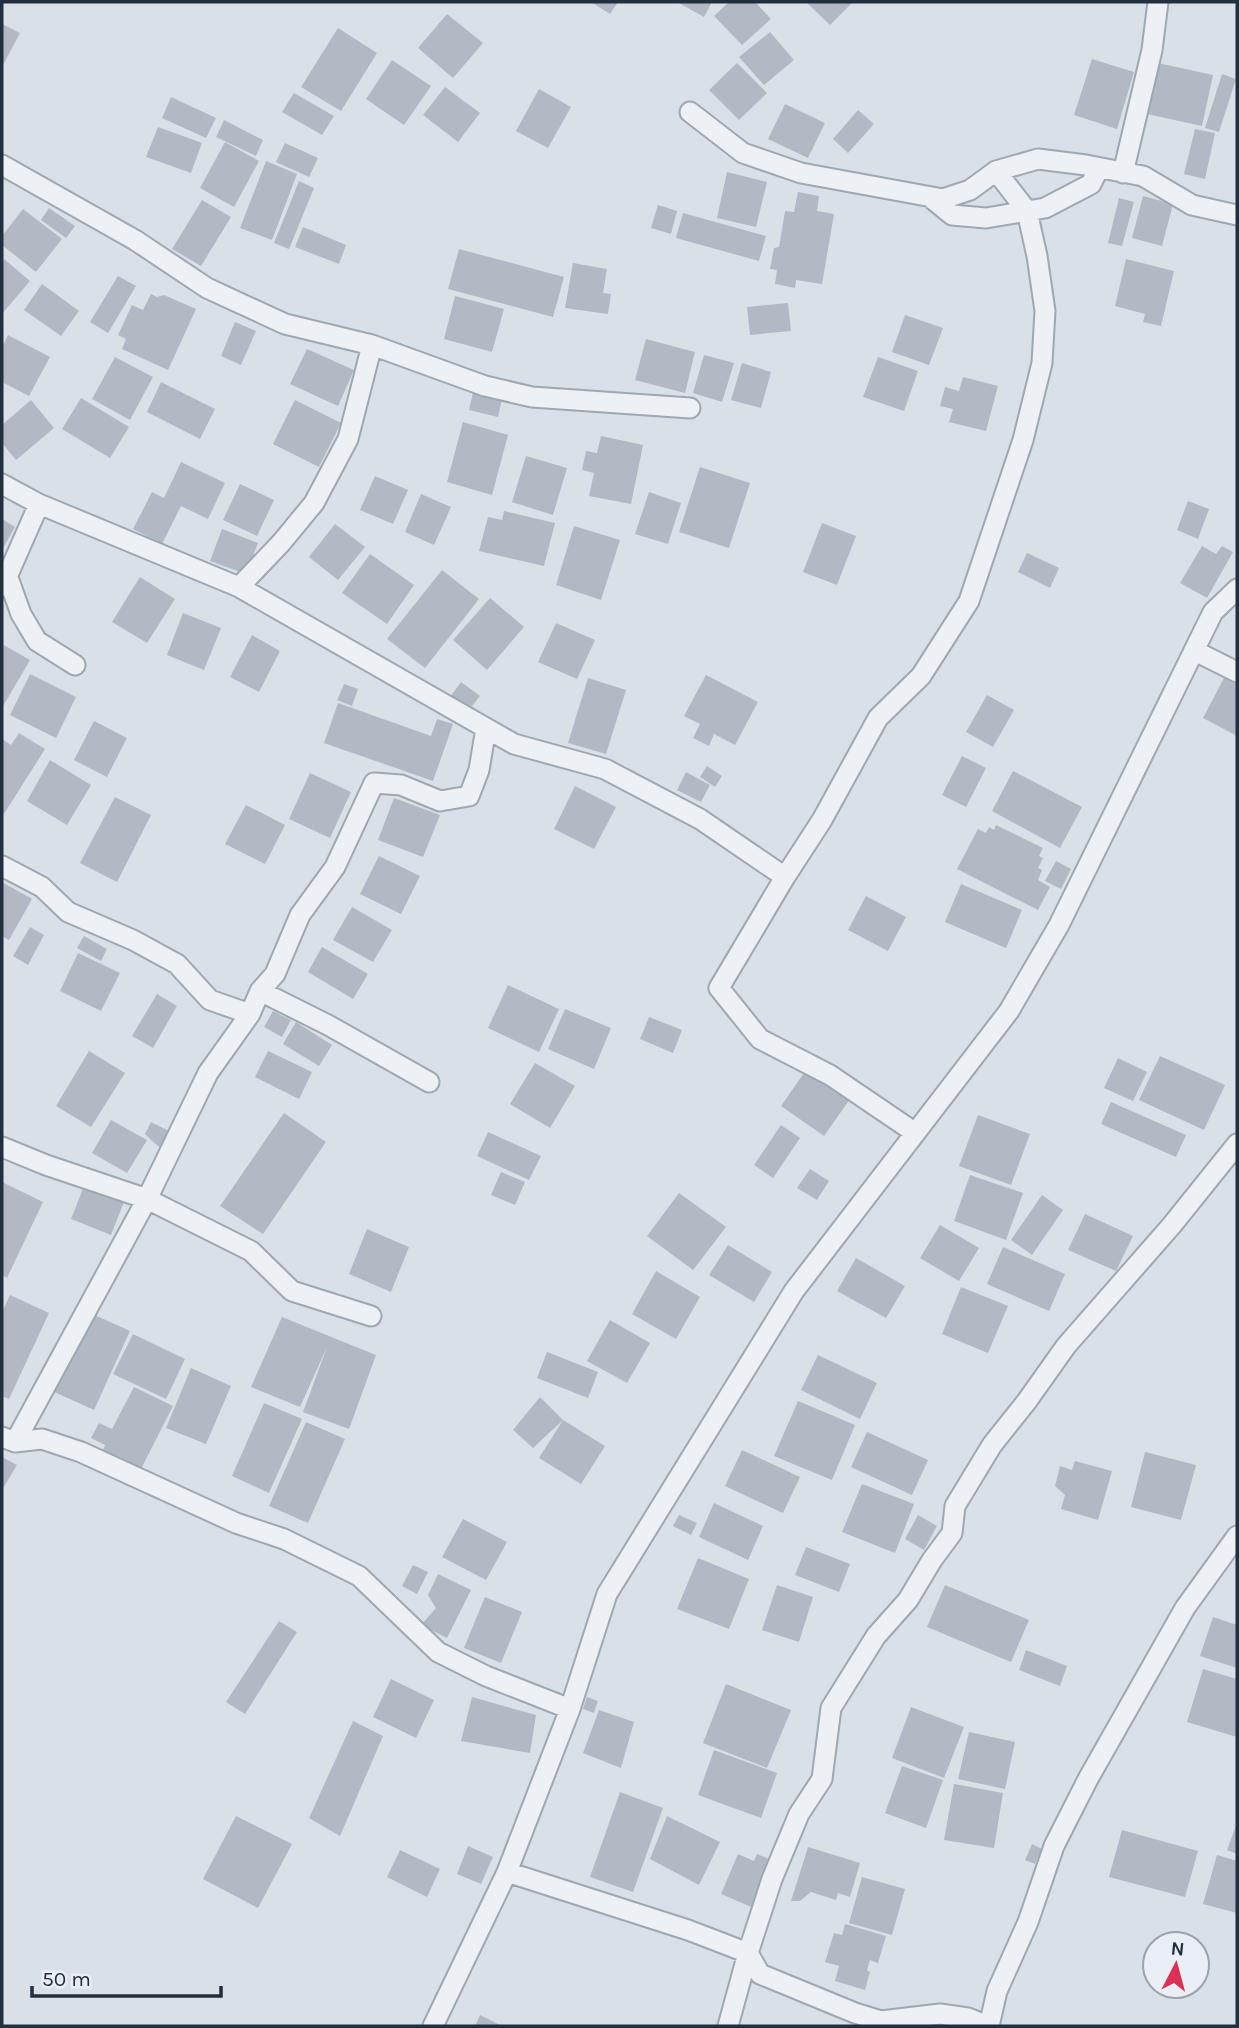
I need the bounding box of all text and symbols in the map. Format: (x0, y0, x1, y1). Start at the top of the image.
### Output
north arrow (1141, 1930, 1211, 2000)
text: N (1170, 1937, 1186, 1961)
scale bar (32, 1954, 220, 1998)
text: 50 m (42, 1967, 91, 1991)

